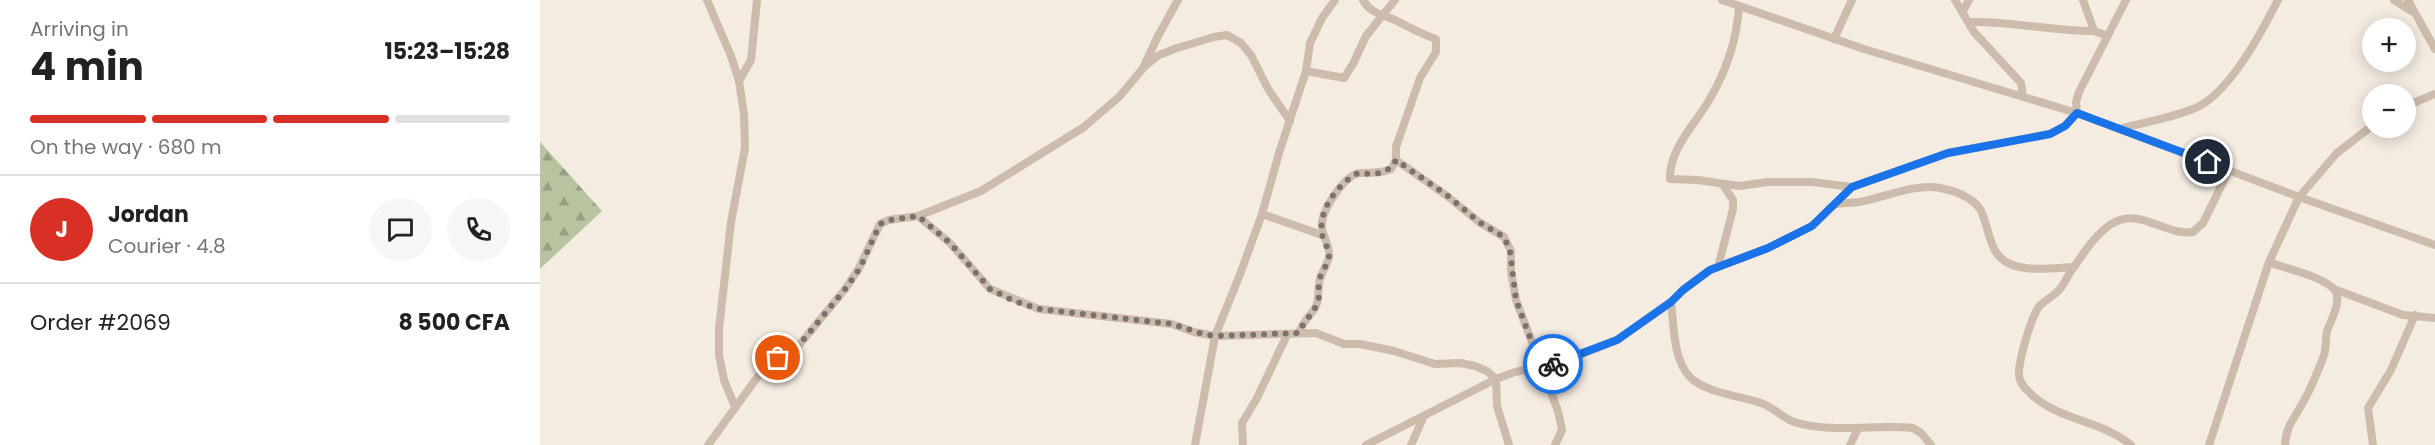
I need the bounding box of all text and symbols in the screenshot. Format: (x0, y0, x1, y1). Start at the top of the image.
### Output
text: Arriving in (30, 15, 129, 43)
map controls (2362, 18, 2416, 138)
button: + (2362, 18, 2416, 72)
text: 15:23–15:28 (384, 36, 510, 67)
text: 4 min (30, 39, 144, 94)
button: − (2362, 84, 2416, 138)
text: On the way · 680 m (30, 133, 222, 161)
pin (2182, 136, 2233, 187)
icon: home (2191, 145, 2224, 178)
button: chat (369, 198, 432, 261)
button: phone (447, 198, 510, 261)
text: Jordan (108, 199, 189, 230)
text: J (55, 214, 68, 245)
text: Courier · 4.8 (108, 232, 226, 260)
text: Order #2069 (30, 307, 171, 338)
text: 8 500 CFA (398, 307, 510, 338)
pin (752, 332, 803, 383)
courier (1523, 334, 1583, 394)
icon: bag (761, 341, 794, 374)
icon: bike (1537, 348, 1570, 381)

